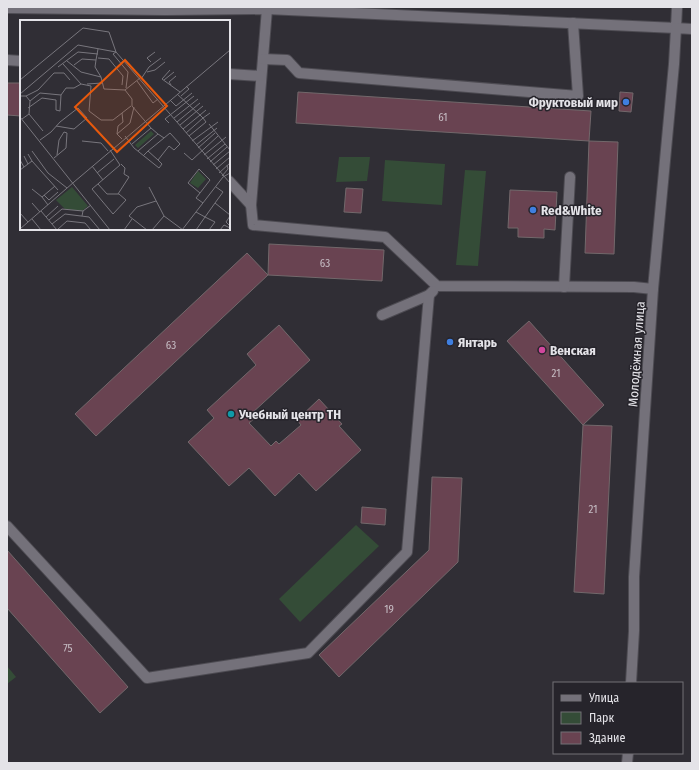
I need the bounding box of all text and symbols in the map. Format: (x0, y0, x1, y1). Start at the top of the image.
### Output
inset map (20, 20, 230, 230)
place label: Фруктовый мир (529, 95, 618, 110)
marker: Фруктовый мир (621, 97, 631, 107)
house number: 61 (438, 111, 448, 124)
place label: Red&White (541, 203, 602, 218)
marker: Red&White (528, 205, 538, 215)
house number: 63 (320, 257, 330, 270)
street label: Молодёжная улица (625, 301, 648, 407)
place label: Янтарь (458, 335, 497, 350)
marker: Янтарь (445, 337, 455, 347)
house number: 63 (166, 339, 176, 352)
place label: Венская (550, 343, 596, 358)
marker: Венская (537, 345, 547, 355)
house number: 21 (552, 367, 560, 380)
place label: Учебный центр ТН (238, 407, 341, 422)
marker: Учебный центр ТН (226, 409, 236, 419)
house number: 21 (589, 503, 597, 516)
house number: 19 (384, 603, 394, 616)
house number: 75 (63, 642, 73, 655)
legend (553, 682, 683, 754)
text: Улица (588, 691, 619, 705)
text: Парк (589, 711, 615, 725)
text: Здание (589, 731, 625, 745)

